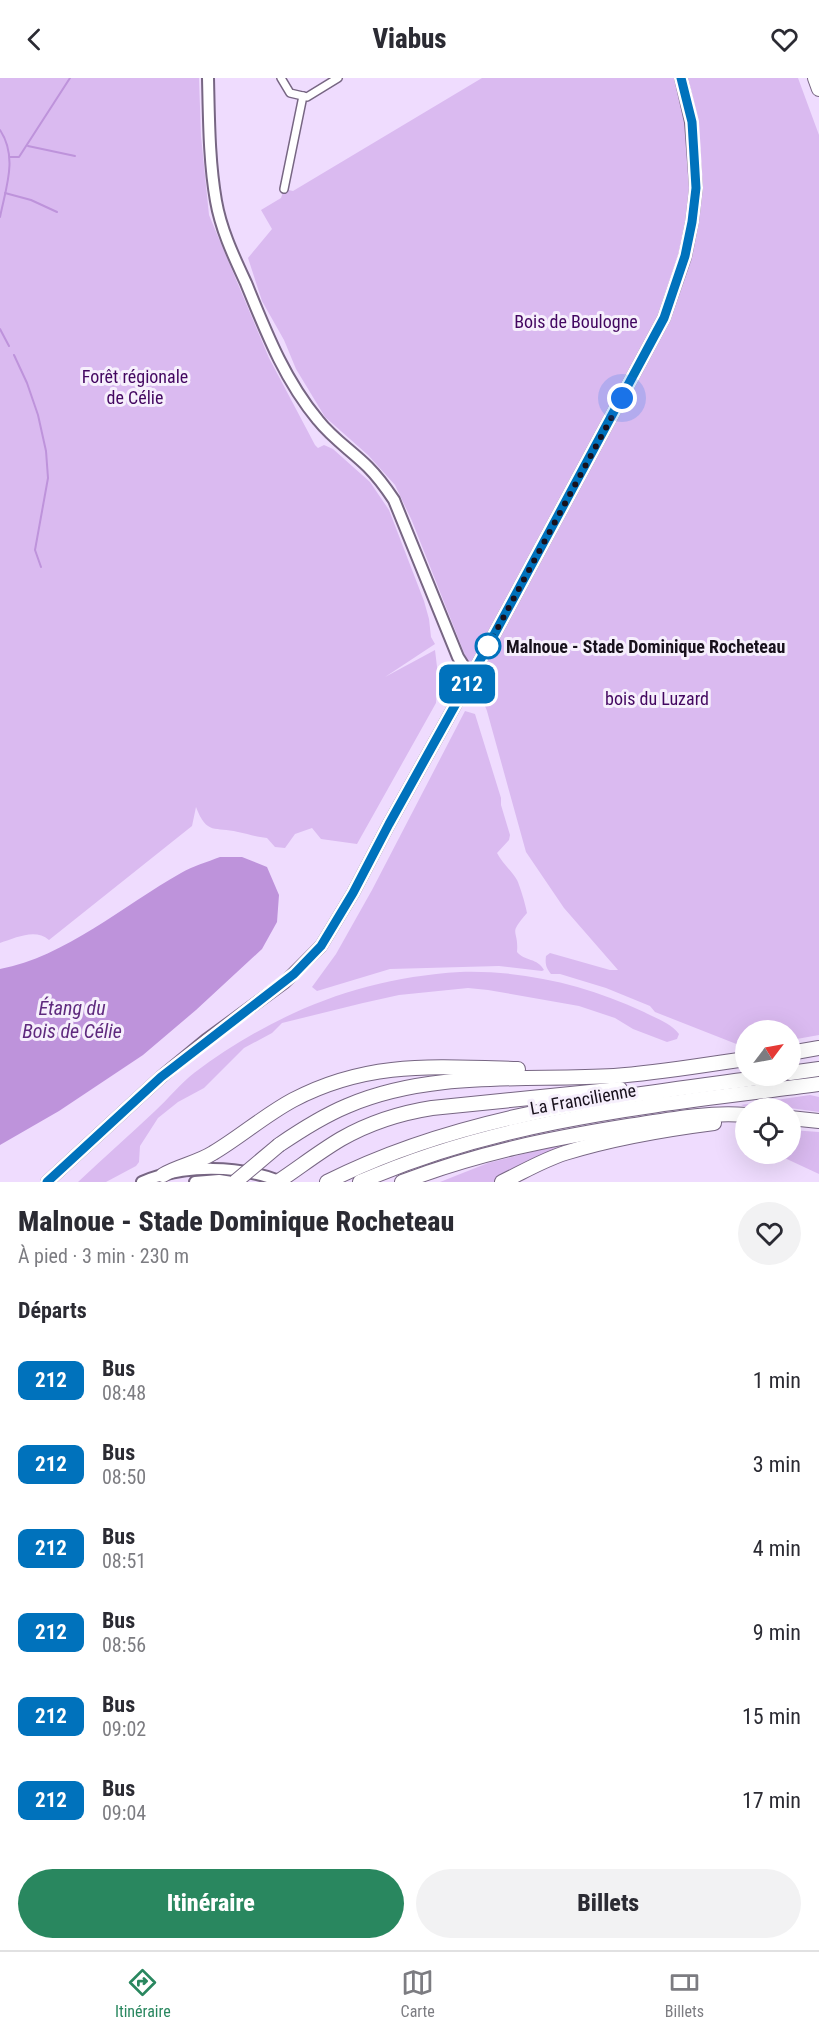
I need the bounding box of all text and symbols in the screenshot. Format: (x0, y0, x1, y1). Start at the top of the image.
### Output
icon: back (18, 23, 51, 56)
text: Viabus (372, 23, 447, 55)
icon: heart (768, 23, 801, 56)
park label: Bois de Boulogne (514, 311, 638, 332)
park label: Forêt régionale de Célie (82, 366, 188, 408)
your location (607, 383, 637, 413)
marker: Malnoue - Stade Dominique Rocheteau (475, 633, 501, 659)
place label: Malnoue - Stade Dominique Rocheteau (506, 636, 785, 657)
line badge: 212 (432, 664, 502, 704)
text: 212 (451, 672, 483, 696)
park label: bois du Luzard (605, 688, 709, 709)
water label: Étang du Bois de Célie (22, 996, 122, 1043)
north arrow (735, 1020, 801, 1086)
map controls (735, 1020, 801, 1164)
street label: La Francilienne (528, 1079, 638, 1119)
button: locate (735, 1098, 801, 1164)
button: heart (738, 1202, 801, 1265)
text: Malnoue - Stade Dominique Rocheteau (18, 1205, 454, 1238)
text: À pied · 3 min · 230 m (18, 1244, 189, 1268)
text: Départs (18, 1298, 87, 1323)
text: Bus (102, 1356, 135, 1381)
text: 212 (35, 1368, 67, 1392)
text: 1 min (753, 1368, 801, 1393)
text: 08:48 (102, 1381, 146, 1405)
text: Bus (102, 1440, 135, 1465)
text: 212 (35, 1452, 67, 1476)
text: 3 min (753, 1452, 801, 1477)
text: 08:50 (102, 1465, 146, 1489)
text: Bus (102, 1524, 135, 1549)
text: 212 (35, 1536, 67, 1560)
text: 4 min (753, 1536, 801, 1561)
text: 08:51 (102, 1549, 146, 1573)
text: Bus (102, 1608, 135, 1633)
text: 212 (35, 1620, 67, 1644)
text: 9 min (753, 1620, 801, 1645)
text: 08:56 (102, 1633, 146, 1657)
text: Bus (102, 1692, 135, 1717)
text: 212 (35, 1704, 67, 1728)
text: 15 min (742, 1704, 801, 1729)
text: 09:02 (102, 1717, 146, 1741)
text: Bus (102, 1776, 135, 1801)
text: 212 (35, 1788, 67, 1812)
text: 17 min (742, 1788, 801, 1813)
text: 09:04 (102, 1801, 146, 1825)
button: Itinéraire (18, 1869, 404, 1938)
button: Billets (416, 1869, 801, 1938)
tab: Itinéraire (115, 1966, 171, 2021)
tab: Carte (401, 1966, 435, 2021)
tab: Billets (665, 1966, 704, 2021)

